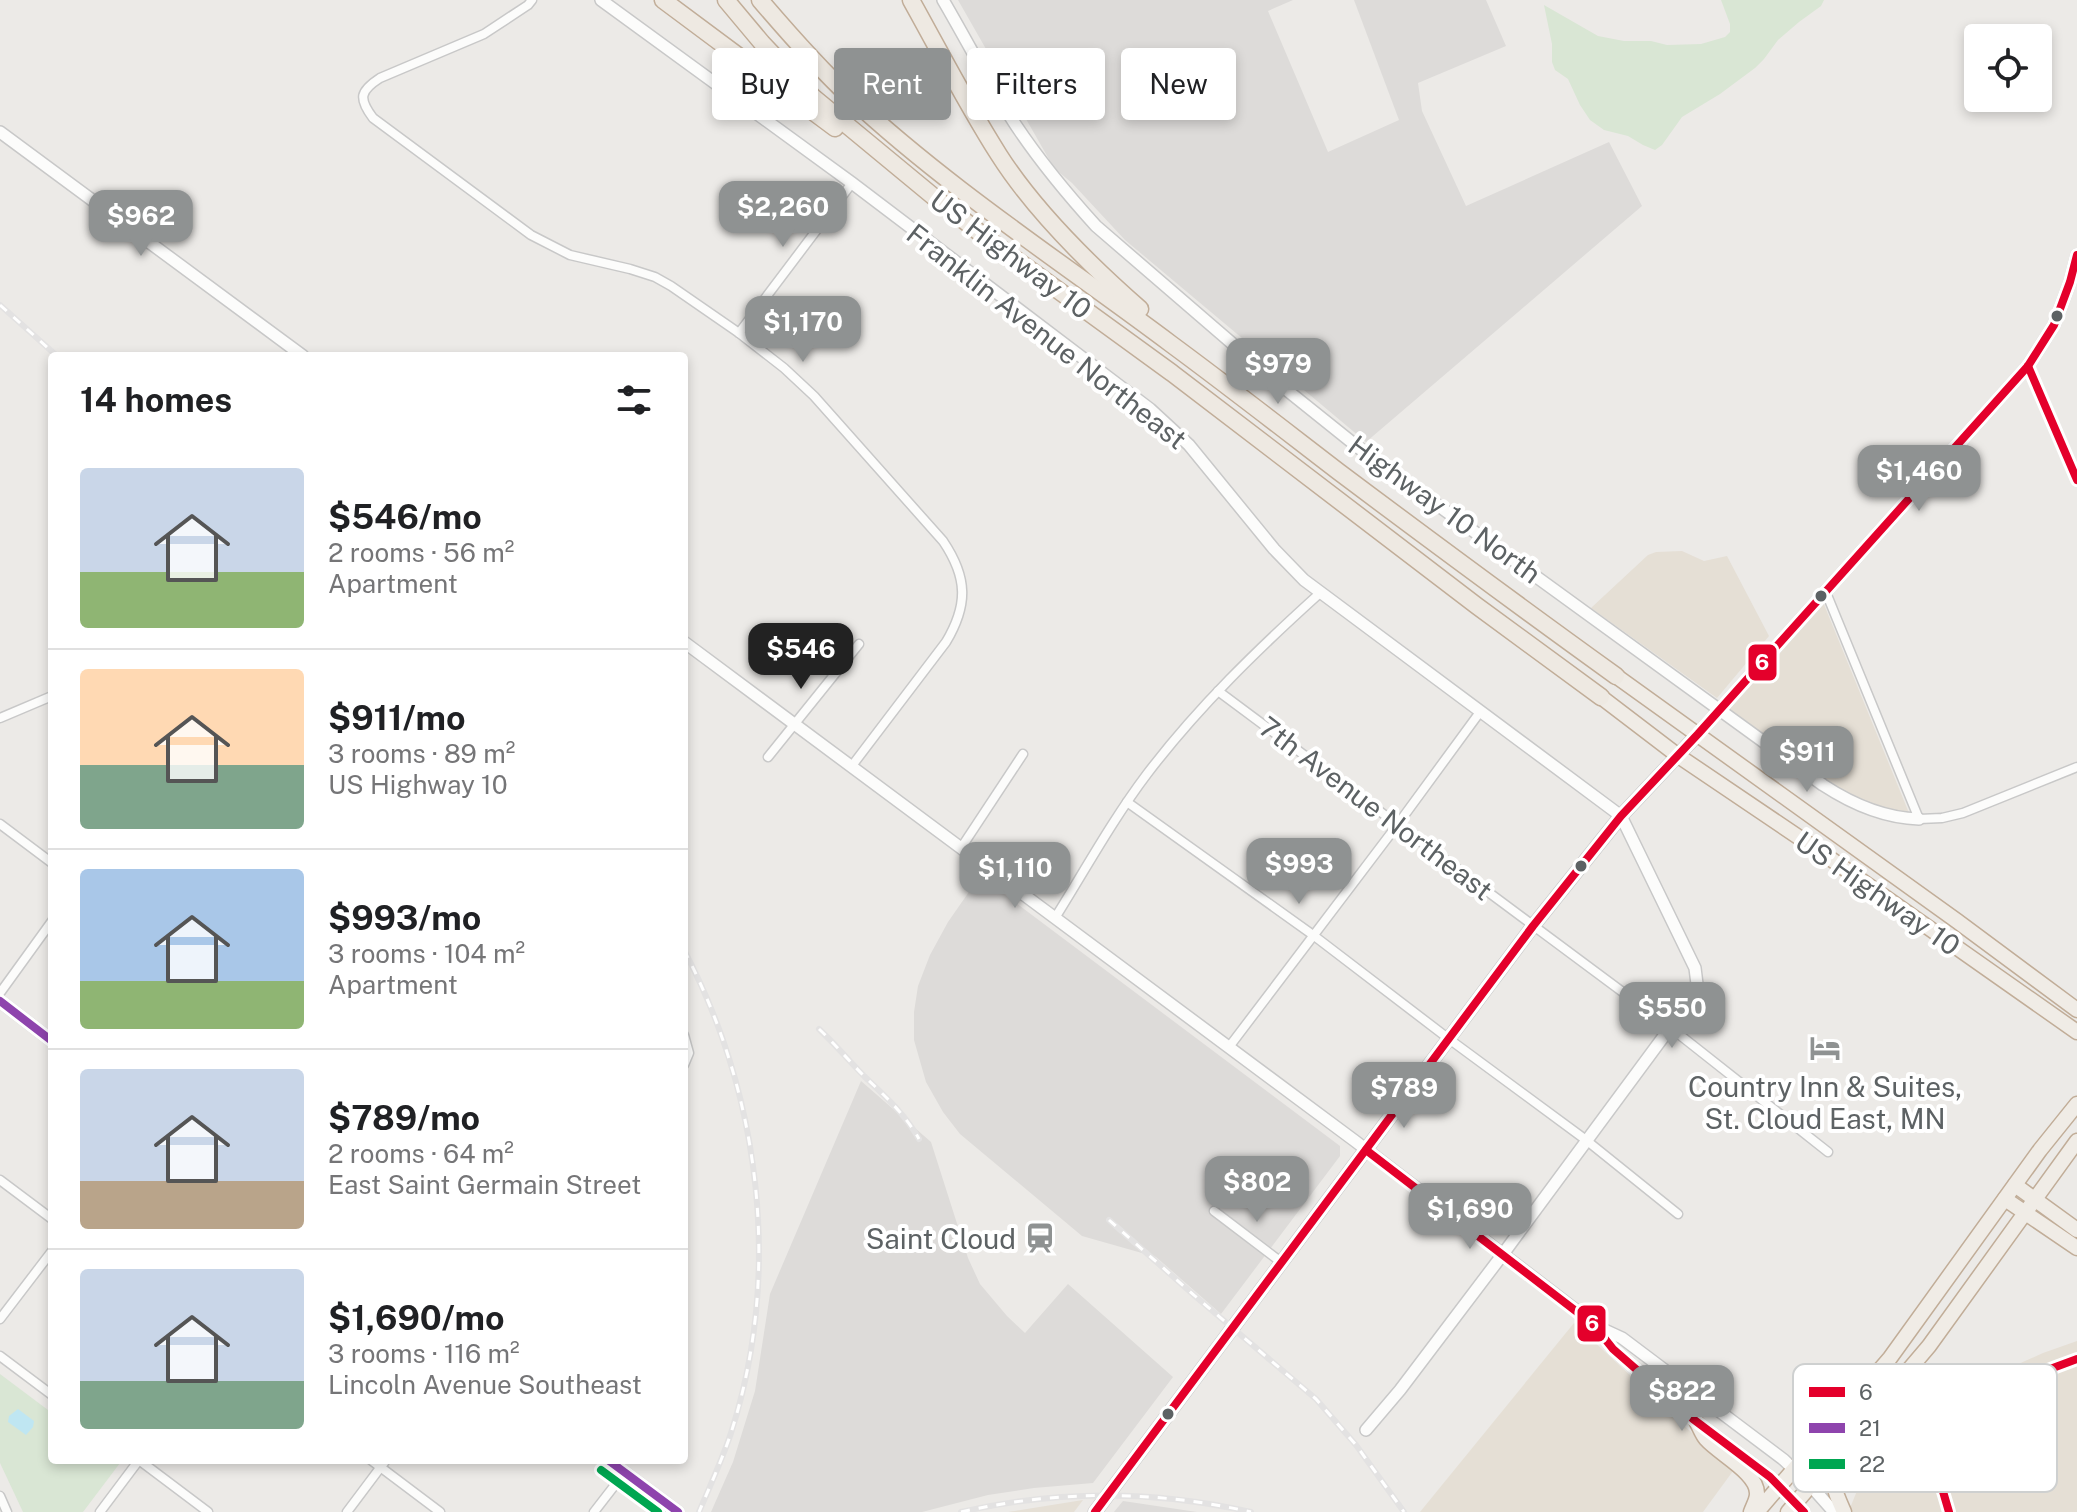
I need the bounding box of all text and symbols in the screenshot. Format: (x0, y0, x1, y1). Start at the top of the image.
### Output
map controls (1964, 24, 2052, 112)
button: locate (1964, 24, 2052, 112)
chip: Buy (712, 48, 818, 120)
chip: Rent (834, 48, 951, 120)
chip: Filters (967, 48, 1105, 120)
chip: New (1121, 48, 1236, 120)
pin: $2,260 (718, 181, 848, 249)
street label: US Highway 10 (924, 183, 1098, 325)
pin: $962 (94, 190, 188, 258)
text: $2,260 (737, 191, 829, 222)
text: $962 (107, 200, 175, 231)
street label: Franklin Avenue Northeast (901, 217, 1193, 455)
pin: $1,170 (738, 296, 868, 364)
text: $1,170 (763, 306, 843, 337)
unlabelled marker (2049, 308, 2065, 324)
pin: $979 (1231, 338, 1325, 406)
text: $979 (1244, 348, 1312, 379)
icon: filters (612, 378, 656, 422)
text: 14 homes (80, 380, 232, 420)
street label: Highway 10 North (1343, 428, 1547, 590)
pin: $1,460 (1854, 445, 1984, 513)
text: $1,460 (1876, 455, 1962, 486)
text: $546/mo (328, 497, 482, 537)
icon: home (144, 500, 240, 596)
text: 2 rooms · 56 m² (328, 537, 514, 568)
text: Apartment (328, 568, 458, 599)
unlabelled marker (1813, 588, 1829, 604)
pin: $546 (754, 623, 848, 691)
text: $546 (766, 633, 836, 664)
line badge: 6 (1747, 643, 1778, 682)
text: 6 (1755, 649, 1769, 675)
text: $911/mo (328, 698, 466, 738)
icon: home (144, 701, 240, 797)
street label: 7th Avenue Northeast (1253, 710, 1499, 906)
pin: $911 (1760, 726, 1854, 794)
text: $911 (1778, 736, 1836, 767)
text: 3 rooms · 89 m² (328, 738, 515, 769)
text: US Highway 10 (328, 769, 508, 800)
street label: US Highway 10 (1789, 824, 1967, 962)
pin: $993 (1252, 838, 1346, 906)
pin: $1,110 (950, 842, 1080, 910)
text: $993 (1264, 848, 1334, 879)
text: $1,110 (977, 852, 1053, 883)
unlabelled marker (1573, 858, 1589, 874)
text: $993/mo (328, 898, 481, 938)
icon: home (144, 901, 240, 997)
text: 3 rooms · 104 m² (328, 938, 525, 969)
text: Apartment (328, 969, 458, 1000)
pin: $550 (1625, 982, 1719, 1050)
text: $550 (1637, 992, 1707, 1023)
hotel icon: Country Inn & Suites, St. Cloud East, MN (1808, 1031, 1842, 1065)
pin: $789 (1357, 1062, 1451, 1130)
place label: Country Inn & Suites, St. Cloud East, MN (1688, 1070, 1962, 1135)
text: $789 (1370, 1072, 1438, 1103)
text: $789/mo (328, 1098, 480, 1138)
icon: home (144, 1101, 240, 1197)
text: 2 rooms · 64 m² (328, 1138, 514, 1169)
pin: $802 (1210, 1156, 1304, 1224)
text: $802 (1223, 1166, 1291, 1197)
text: East Saint Germain Street (328, 1169, 641, 1200)
pin: $1,690 (1405, 1183, 1535, 1251)
text: $1,690 (1427, 1193, 1513, 1224)
station icon: Saint Cloud (1023, 1221, 1057, 1255)
place label: Saint Cloud (866, 1222, 1016, 1255)
text: $1,690/mo (328, 1298, 505, 1338)
icon: home (144, 1301, 240, 1397)
line badge: 6 (1576, 1304, 1607, 1343)
text: 6 (1585, 1310, 1599, 1336)
text: 3 rooms · 116 m² (328, 1338, 520, 1369)
legend (1793, 1364, 2057, 1492)
pin: $822 (1635, 1365, 1729, 1433)
text: Lincoln Avenue Southeast (328, 1369, 642, 1400)
text: $822 (1648, 1375, 1716, 1406)
text: 6 (1859, 1379, 1873, 1405)
unlabelled marker (1160, 1406, 1176, 1422)
text: 21 (1859, 1415, 1881, 1441)
text: 22 (1859, 1451, 1885, 1477)

